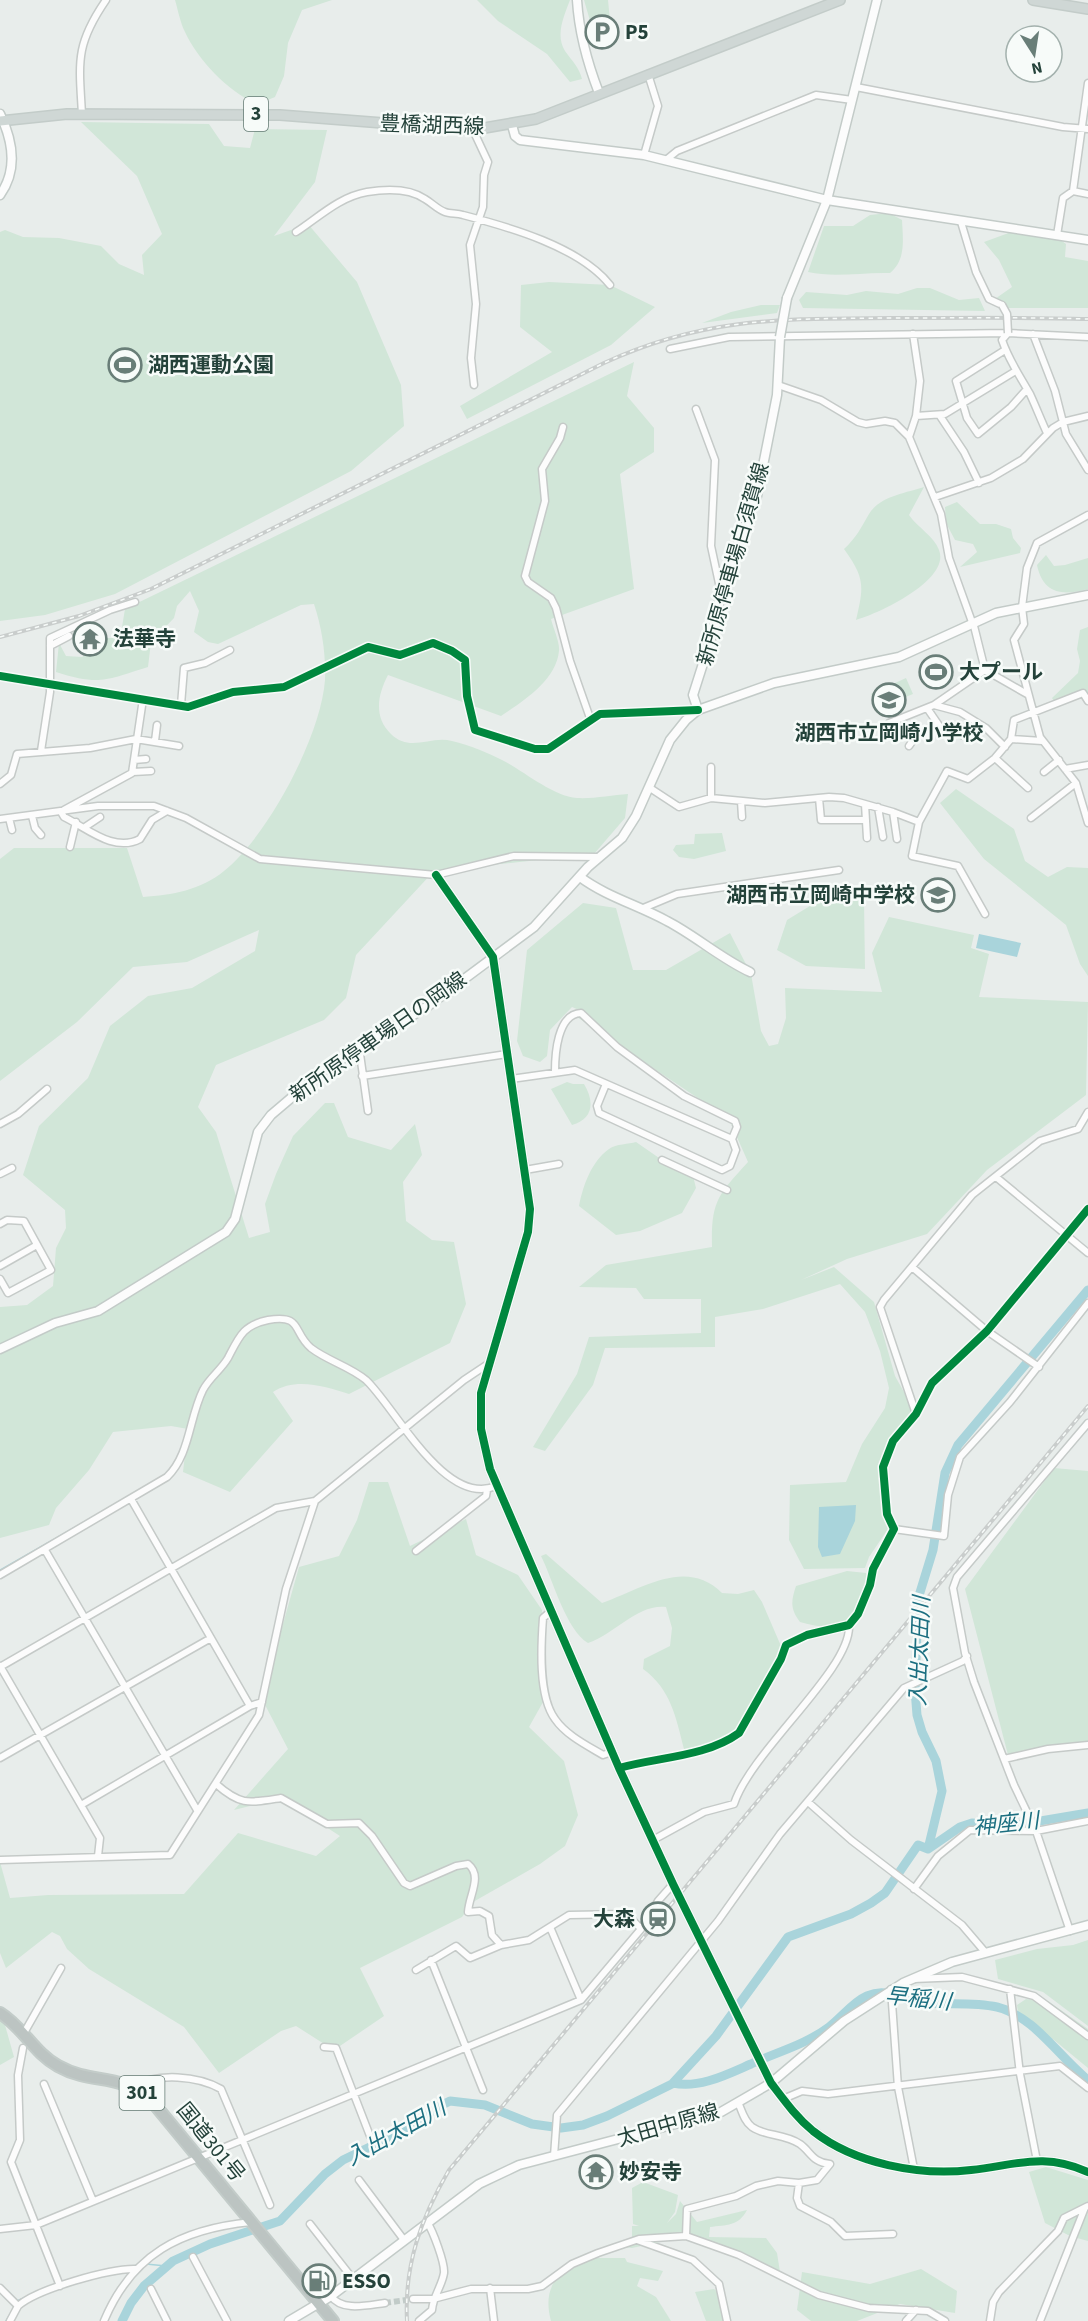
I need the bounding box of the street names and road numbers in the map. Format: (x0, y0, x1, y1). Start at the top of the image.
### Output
road number: 3 (244, 97, 268, 131)
street label: 豊橋湖西線 (379, 108, 485, 142)
street label: 新所原停車場白須賀線 (690, 459, 776, 669)
street label: 新所原停車場日の岡線 (283, 964, 473, 1110)
road number: 301 (120, 2076, 164, 2110)
street label: 国道301号 (170, 2096, 252, 2188)
street label: 太田中原線 (613, 2096, 723, 2154)

